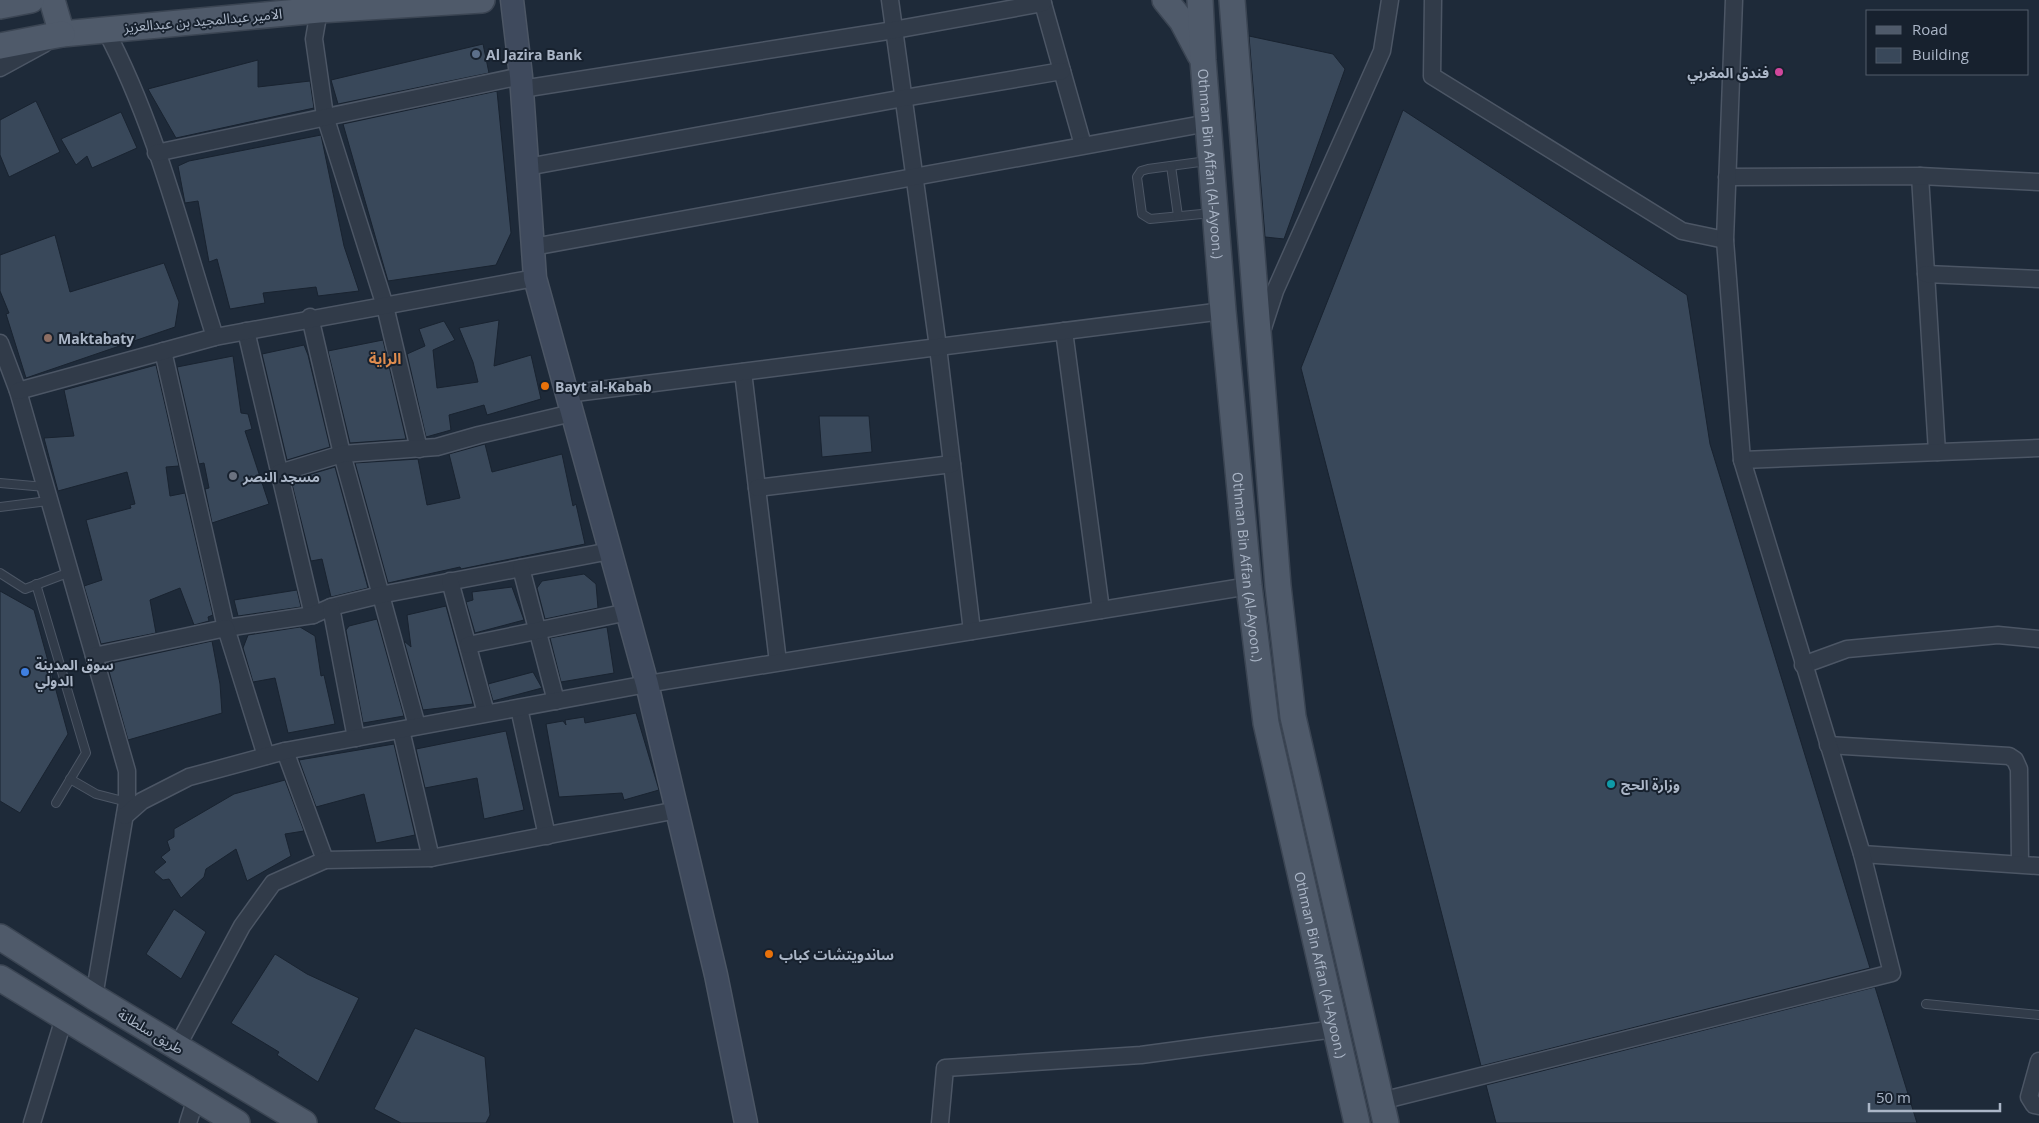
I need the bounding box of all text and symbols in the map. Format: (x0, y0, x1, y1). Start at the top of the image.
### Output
street label: الامير عبدالمجيد بن عبدالعزيز (122, 4, 283, 36)
legend (1866, 10, 2029, 75)
text: Road (1912, 19, 1948, 39)
text: Building (1912, 44, 1969, 64)
place label: Al Jazira Bank (486, 45, 582, 64)
marker: Al Jazira Bank (470, 48, 482, 60)
place label: فندق المغربي (1687, 63, 1769, 84)
marker: فندق المغربي (1773, 66, 1785, 78)
street label: Othman Bin Affan (Al-Ayoon.) (1194, 68, 1228, 259)
place label: Maktabaty (58, 329, 134, 348)
marker: Maktabaty (42, 332, 54, 344)
district label: الراية (369, 348, 401, 368)
place label: Bayt al-Kabab (555, 377, 652, 396)
marker: Bayt al-Kabab (539, 380, 551, 392)
place label: مسجد النصر (242, 467, 320, 486)
marker: مسجد النصر (227, 470, 239, 482)
street label: Othman Bin Affan (Al-Ayoon.) (1229, 471, 1268, 663)
place label: سوق المدينة الدولي (35, 655, 114, 692)
marker: سوق المدينة الدولي (19, 666, 31, 678)
place label: وزارة الحج (1621, 775, 1680, 795)
marker: وزارة الحج (1605, 778, 1617, 790)
street label: Othman Bin Affan (Al-Ayoon.) (1291, 870, 1351, 1060)
place label: ساندويتشات كباب (779, 945, 894, 964)
marker: ساندويتشات كباب (763, 948, 775, 960)
street label: طريق سلطانة (114, 1004, 187, 1059)
scale bar (1869, 1080, 2000, 1112)
text: 50 m (1876, 1087, 1911, 1107)

